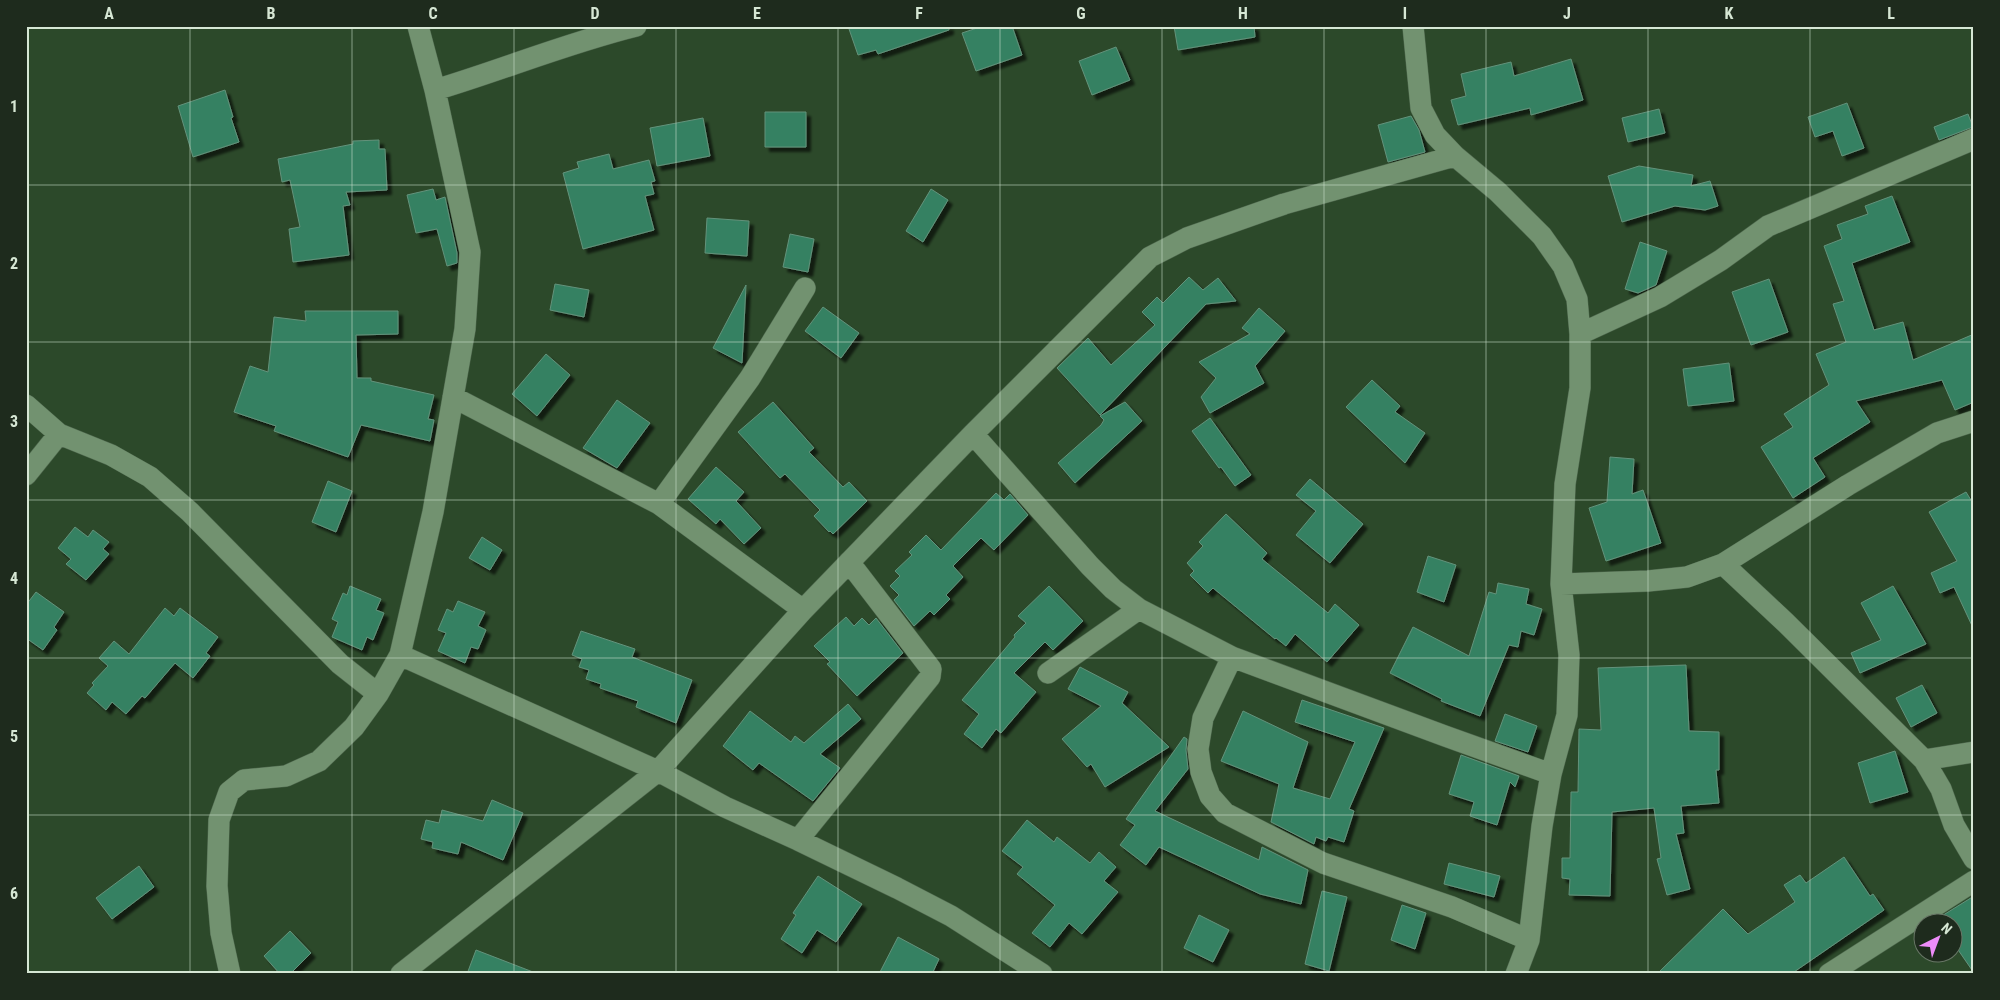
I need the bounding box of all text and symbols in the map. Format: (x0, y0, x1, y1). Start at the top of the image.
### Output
text: A (104, 4, 114, 23)
text: B (267, 4, 276, 23)
text: C (428, 4, 438, 23)
text: D (590, 4, 600, 23)
text: E (753, 4, 761, 23)
text: F (915, 4, 923, 23)
text: G (1076, 4, 1086, 23)
text: H (1238, 4, 1248, 23)
text: I (1403, 4, 1407, 23)
text: J (1563, 4, 1571, 23)
text: K (1725, 4, 1734, 23)
text: L (1887, 4, 1895, 23)
text: 1 (10, 97, 18, 116)
text: 2 (10, 254, 18, 273)
text: 3 (10, 412, 18, 431)
text: 4 (10, 569, 18, 588)
text: 5 (10, 727, 18, 746)
text: 6 (10, 884, 18, 903)
north arrow (1912, 912, 1962, 962)
text: N (1938, 920, 1955, 937)

